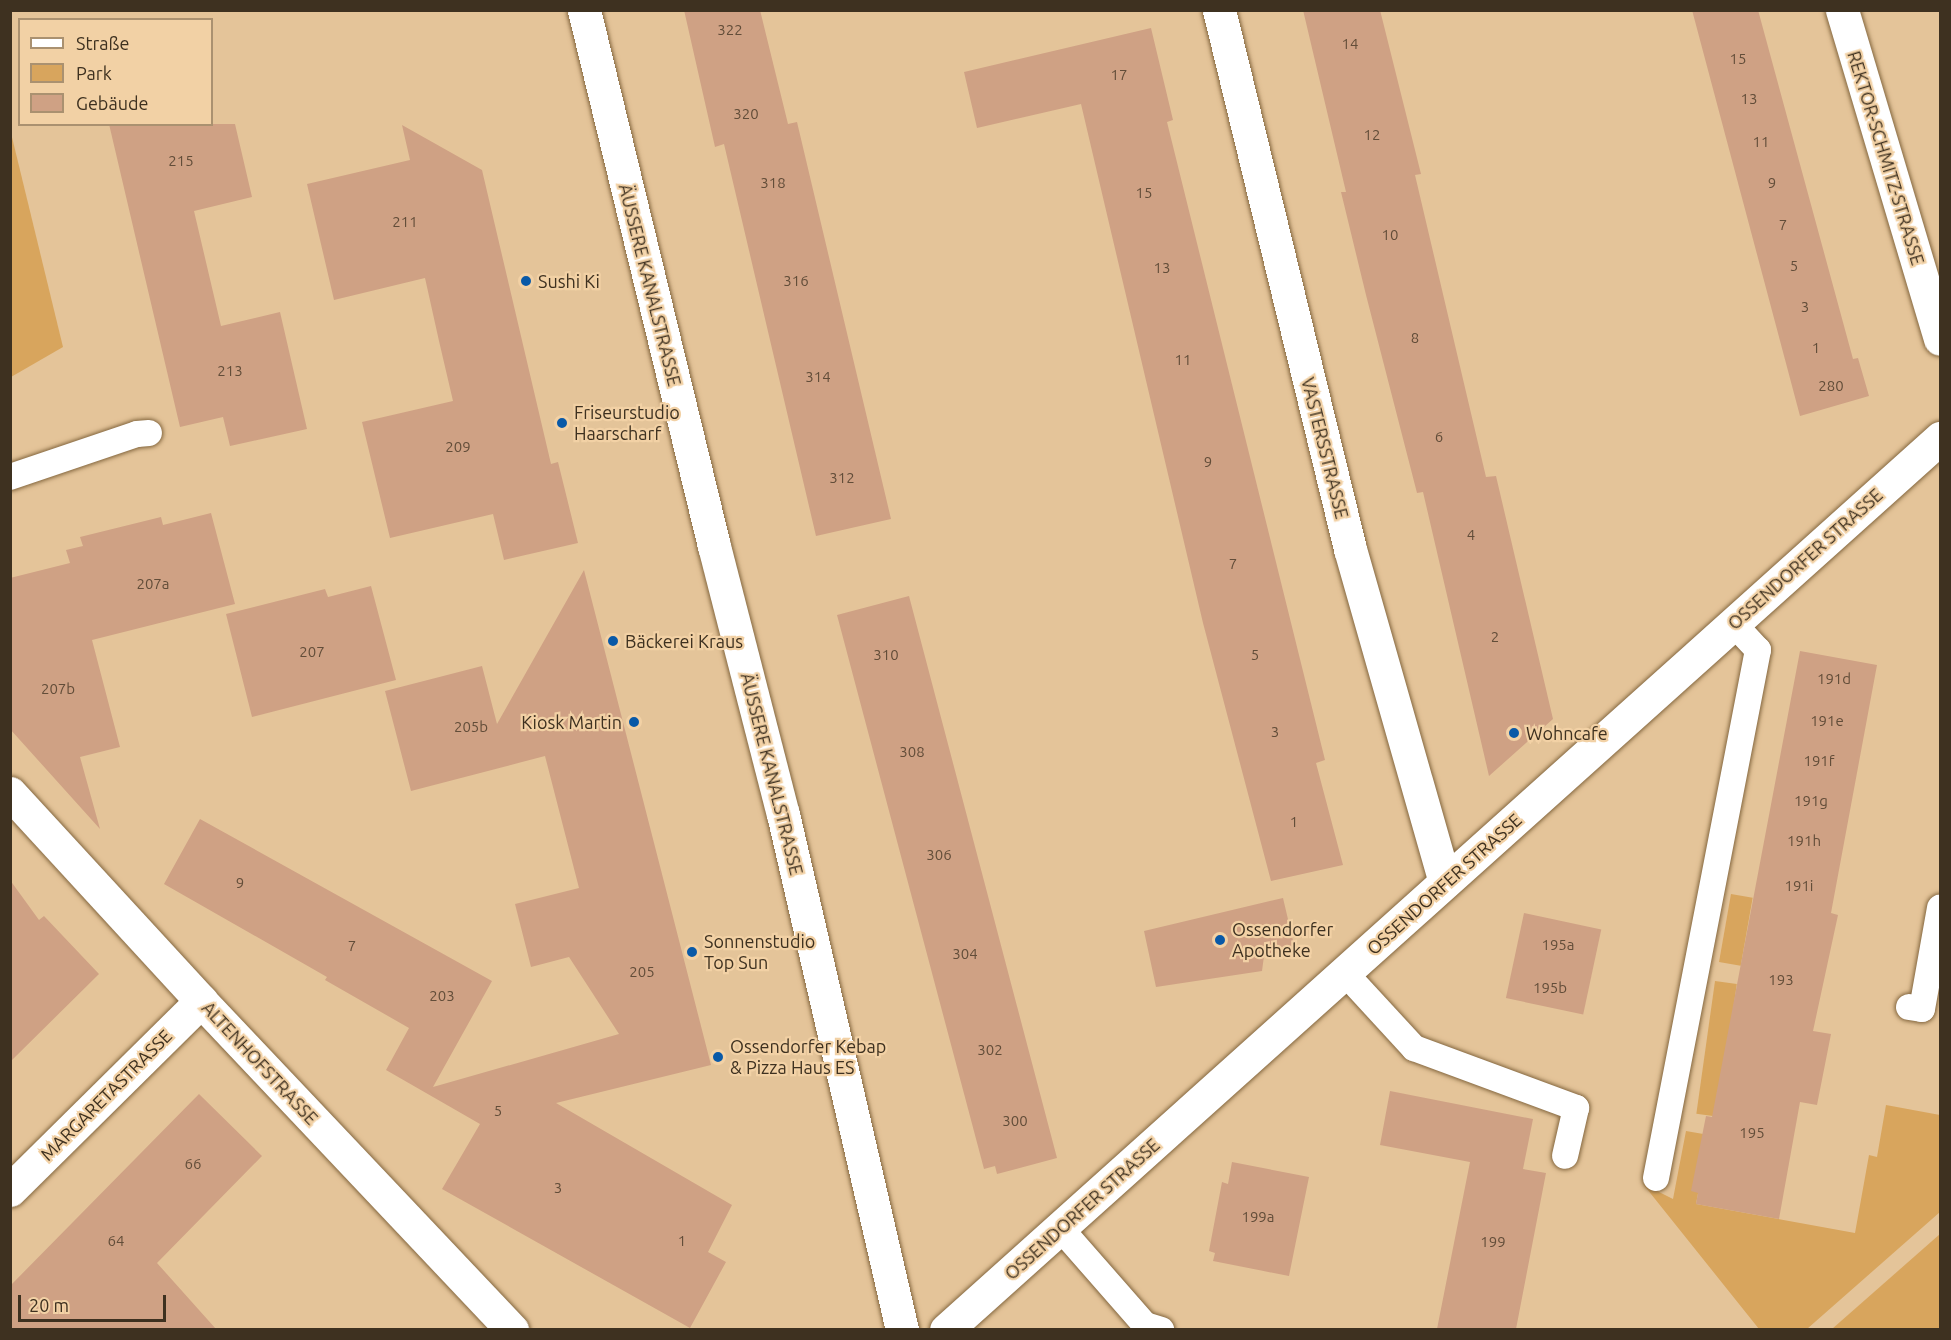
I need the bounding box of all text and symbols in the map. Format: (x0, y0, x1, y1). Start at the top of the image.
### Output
legend (18, 18, 213, 126)
house number: 322 (717, 21, 743, 39)
text: Straße (76, 33, 129, 53)
house number: 14 (1342, 35, 1358, 53)
street label: REKTOR-SCHMITZ-STRASSE (1843, 48, 1929, 268)
house number: 15 (1730, 50, 1746, 68)
text: Park (76, 63, 112, 83)
house number: 17 (1111, 66, 1127, 84)
house number: 13 (1741, 90, 1757, 108)
text: Gebäude (76, 93, 148, 113)
house number: 320 (733, 105, 759, 123)
house number: 12 (1364, 126, 1380, 144)
house number: 11 (1753, 133, 1769, 151)
house number: 215 (168, 152, 194, 170)
house number: 318 (760, 174, 786, 192)
house number: 9 (1768, 174, 1776, 192)
street label: ÄUSSERE KANALSTRASSE (614, 182, 686, 388)
house number: 15 (1136, 184, 1152, 202)
house number: 211 (392, 213, 418, 231)
house number: 7 (1779, 216, 1787, 234)
house number: 10 (1382, 226, 1398, 244)
house number: 5 (1790, 257, 1798, 275)
house number: 13 (1154, 259, 1170, 277)
place label: Sushi Ki (538, 270, 600, 292)
house number: 316 (783, 272, 809, 290)
marker: Sushi Ki (519, 274, 533, 288)
house number: 3 (1801, 298, 1809, 316)
house number: 8 (1411, 329, 1419, 347)
house number: 1 (1812, 339, 1820, 357)
house number: 11 (1175, 351, 1191, 369)
house number: 213 (217, 362, 243, 380)
house number: 314 (805, 368, 831, 386)
street label: VASTERSSTRASSE (1297, 375, 1353, 521)
house number: 280 (1818, 377, 1844, 395)
place label: Friseurstudio Haarscharf (574, 402, 680, 444)
marker: Friseurstudio Haarscharf (555, 416, 569, 430)
house number: 6 (1435, 428, 1443, 446)
house number: 209 (445, 438, 471, 456)
house number: 9 (1204, 453, 1212, 471)
house number: 312 (829, 469, 855, 487)
street label: OSSENDORFER STRASSE (1723, 484, 1887, 634)
house number: 4 (1467, 526, 1475, 544)
house number: 7 (1229, 555, 1237, 573)
house number: 207a (136, 575, 170, 593)
house number: 2 (1491, 628, 1499, 646)
place label: Bäckerei Kraus (625, 630, 743, 652)
marker: Bäckerei Kraus (606, 634, 620, 648)
house number: 207 (299, 643, 325, 661)
house number: 310 (873, 646, 899, 664)
house number: 5 (1251, 646, 1259, 664)
house number: 191d (1817, 670, 1851, 688)
street label: ÄUSSERE KANALSTRASSE (736, 671, 808, 877)
house number: 207b (41, 680, 75, 698)
place label: Kiosk Martin (521, 711, 622, 733)
house number: 191e (1810, 712, 1844, 730)
marker: Kiosk Martin (627, 715, 641, 729)
house number: 205b (454, 718, 488, 736)
place label: Wohncafe (1526, 722, 1608, 744)
house number: 3 (1271, 723, 1279, 741)
marker: Wohncafe (1507, 726, 1521, 740)
house number: 308 (899, 743, 925, 761)
house number: 191f (1803, 752, 1835, 770)
house number: 191g (1794, 792, 1828, 810)
street label: OSSENDORFER STRASSE (1362, 809, 1526, 959)
house number: 1 (1290, 813, 1298, 831)
house number: 191h (1787, 832, 1821, 850)
house number: 306 (926, 846, 952, 864)
house number: 9 (236, 874, 244, 892)
house number: 191i (1784, 877, 1814, 895)
place label: Ossendorfer Apotheke (1232, 919, 1333, 962)
place label: Sonnenstudio Top Sun (704, 931, 815, 974)
marker: Ossendorfer Apotheke (1213, 933, 1227, 947)
house number: 195a (1541, 936, 1575, 954)
house number: 7 (348, 937, 356, 955)
marker: Sonnenstudio Top Sun (685, 945, 699, 959)
house number: 304 (952, 945, 978, 963)
house number: 205 (629, 963, 655, 981)
house number: 193 (1768, 971, 1794, 989)
house number: 195b (1533, 979, 1567, 997)
house number: 203 (429, 987, 455, 1005)
street label: ALTENHOFSTRASSE (198, 997, 322, 1129)
street label: MARGARETASTRASSE (36, 1025, 176, 1165)
place label: Ossendorfer Kebap & Pizza Haus ES (730, 1036, 886, 1078)
house number: 302 (977, 1041, 1003, 1059)
marker: Ossendorfer Kebap & Pizza Haus ES (711, 1050, 725, 1064)
house number: 5 (494, 1102, 502, 1120)
house number: 300 (1002, 1112, 1028, 1130)
house number: 195 (1739, 1124, 1765, 1142)
street label: OSSENDORFER STRASSE (1000, 1134, 1164, 1284)
house number: 66 (185, 1155, 201, 1173)
house number: 3 (554, 1179, 562, 1197)
house number: 199a (1241, 1208, 1275, 1226)
house number: 64 (108, 1232, 124, 1250)
house number: 1 (678, 1232, 686, 1250)
house number: 199 (1480, 1233, 1506, 1251)
scale bar (21, 1283, 170, 1321)
text: 20 m (29, 1295, 69, 1315)

